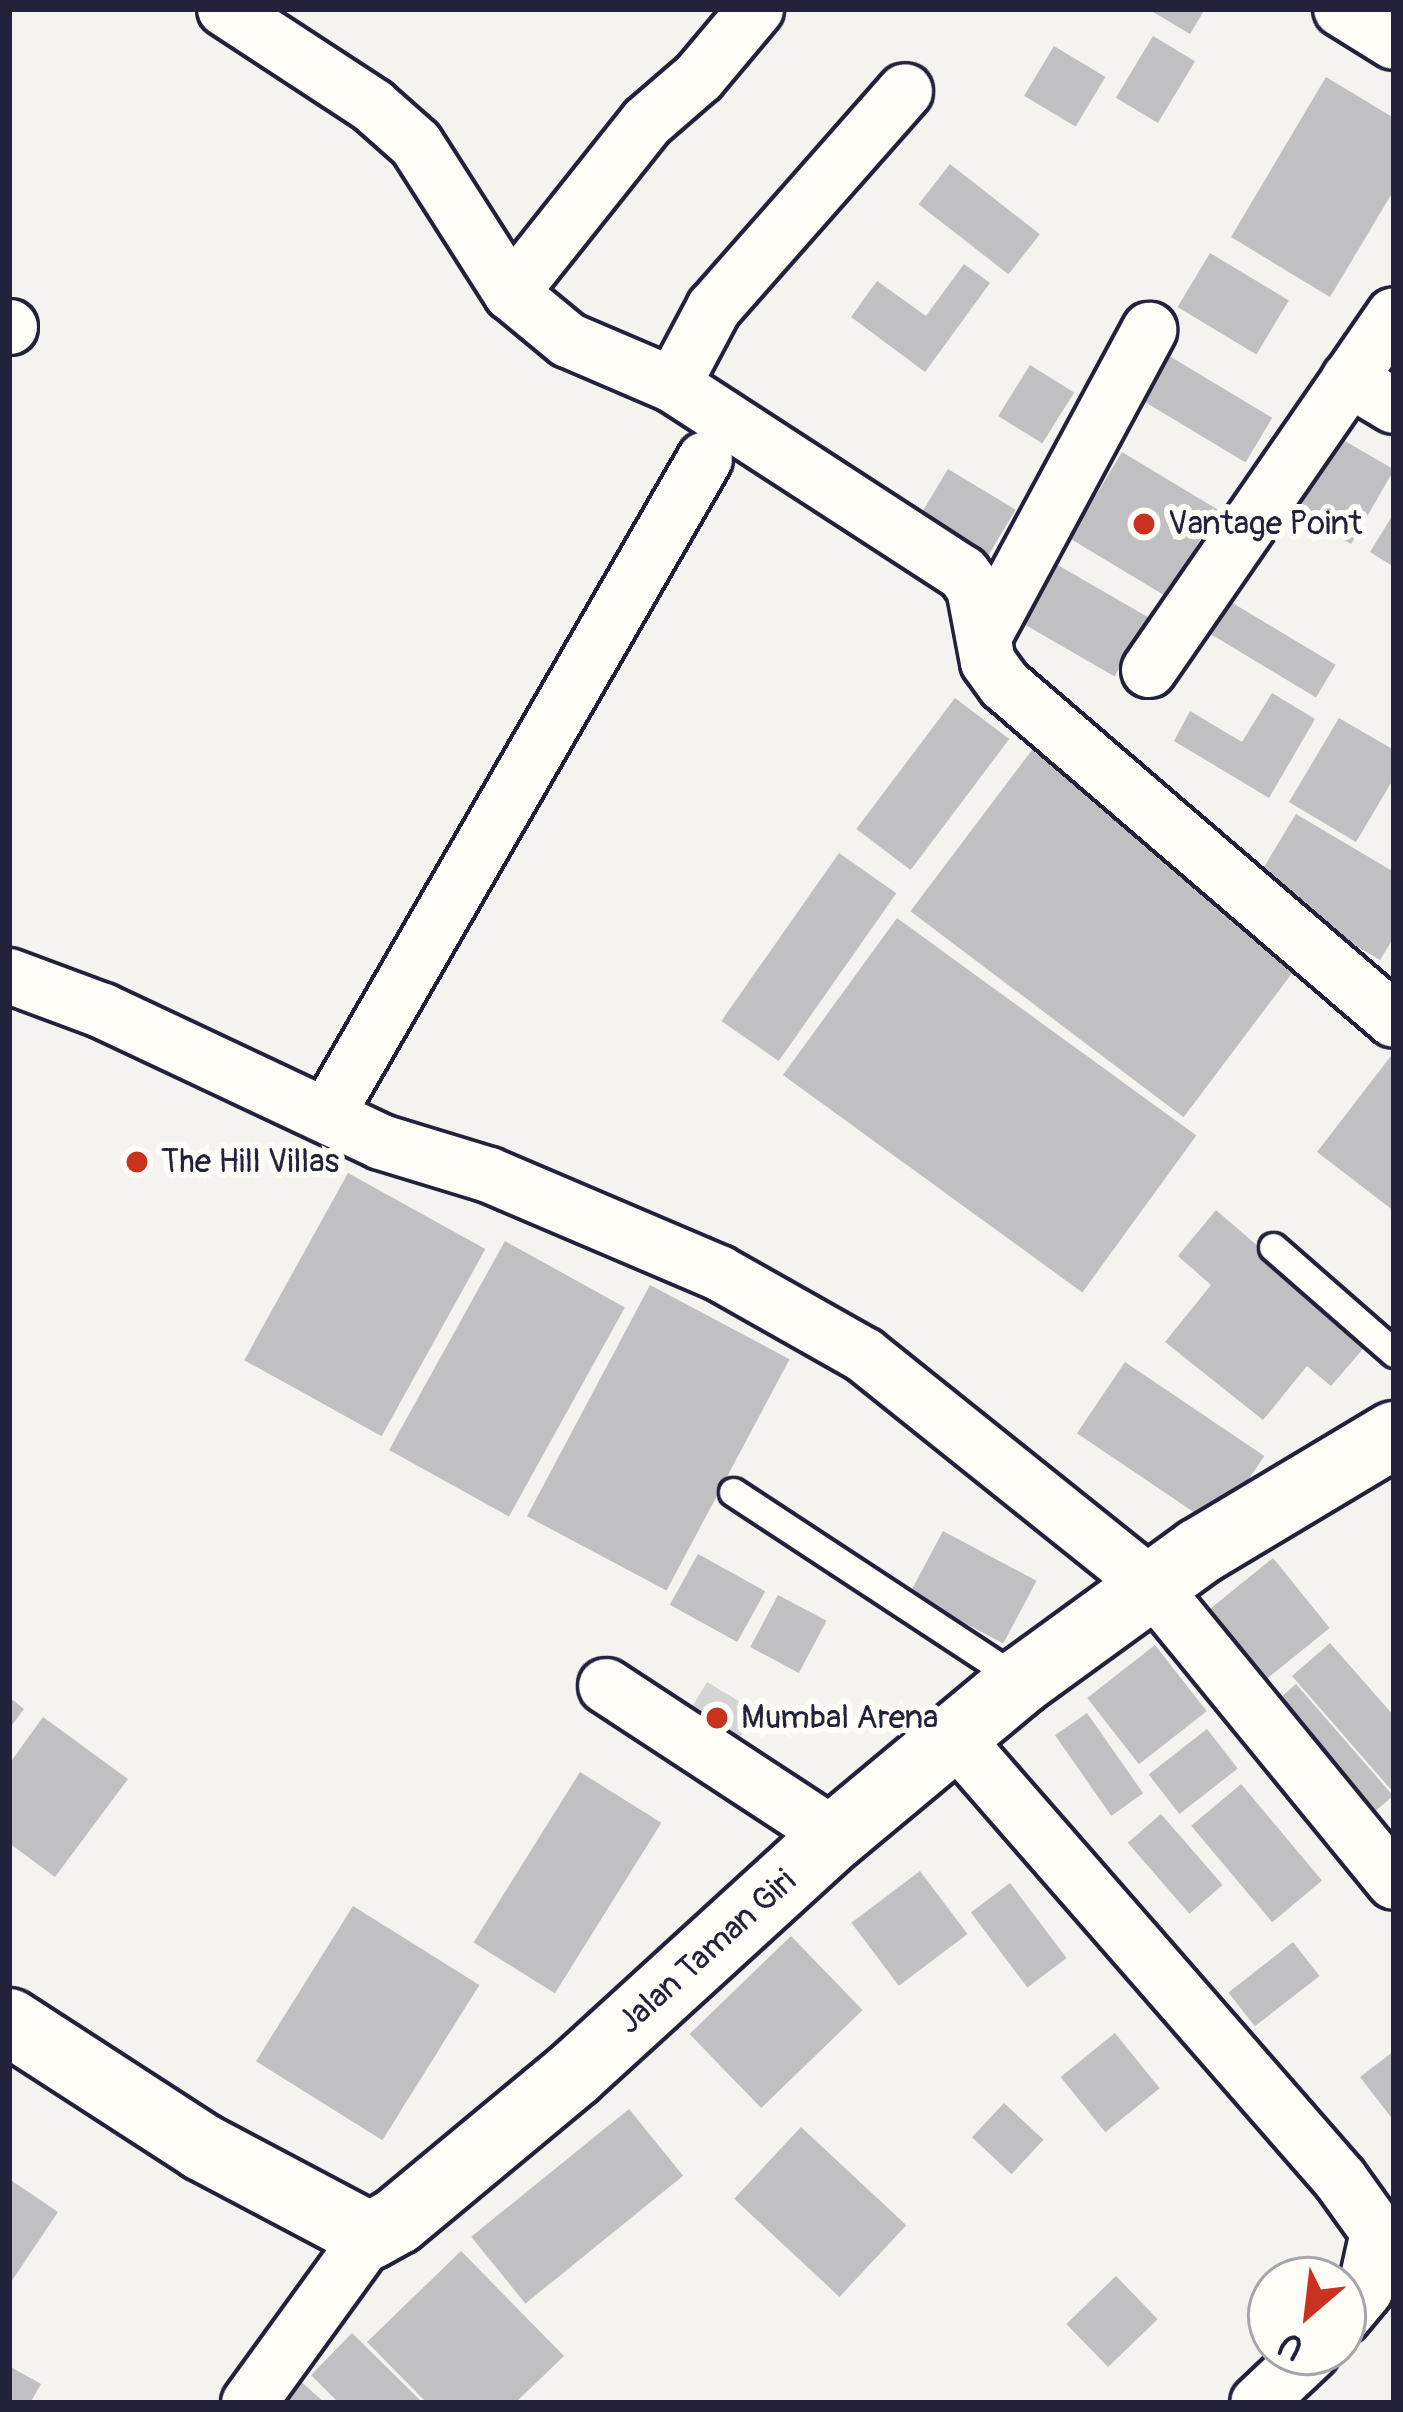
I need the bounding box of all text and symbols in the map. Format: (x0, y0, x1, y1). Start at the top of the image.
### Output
place label: Vantage Point (1168, 504, 1362, 544)
marker: Vantage Point (1131, 511, 1157, 537)
place label: The Hill Villas (161, 1142, 339, 1182)
marker: The Hill Villas (124, 1149, 150, 1175)
place label: Mumbal Arena (741, 1698, 938, 1738)
marker: Mumbal Arena (704, 1705, 730, 1731)
street label: Jalan Taman Giri (610, 1862, 804, 2042)
north arrow (1247, 2256, 1367, 2376)
text: U (1272, 2322, 1311, 2369)

